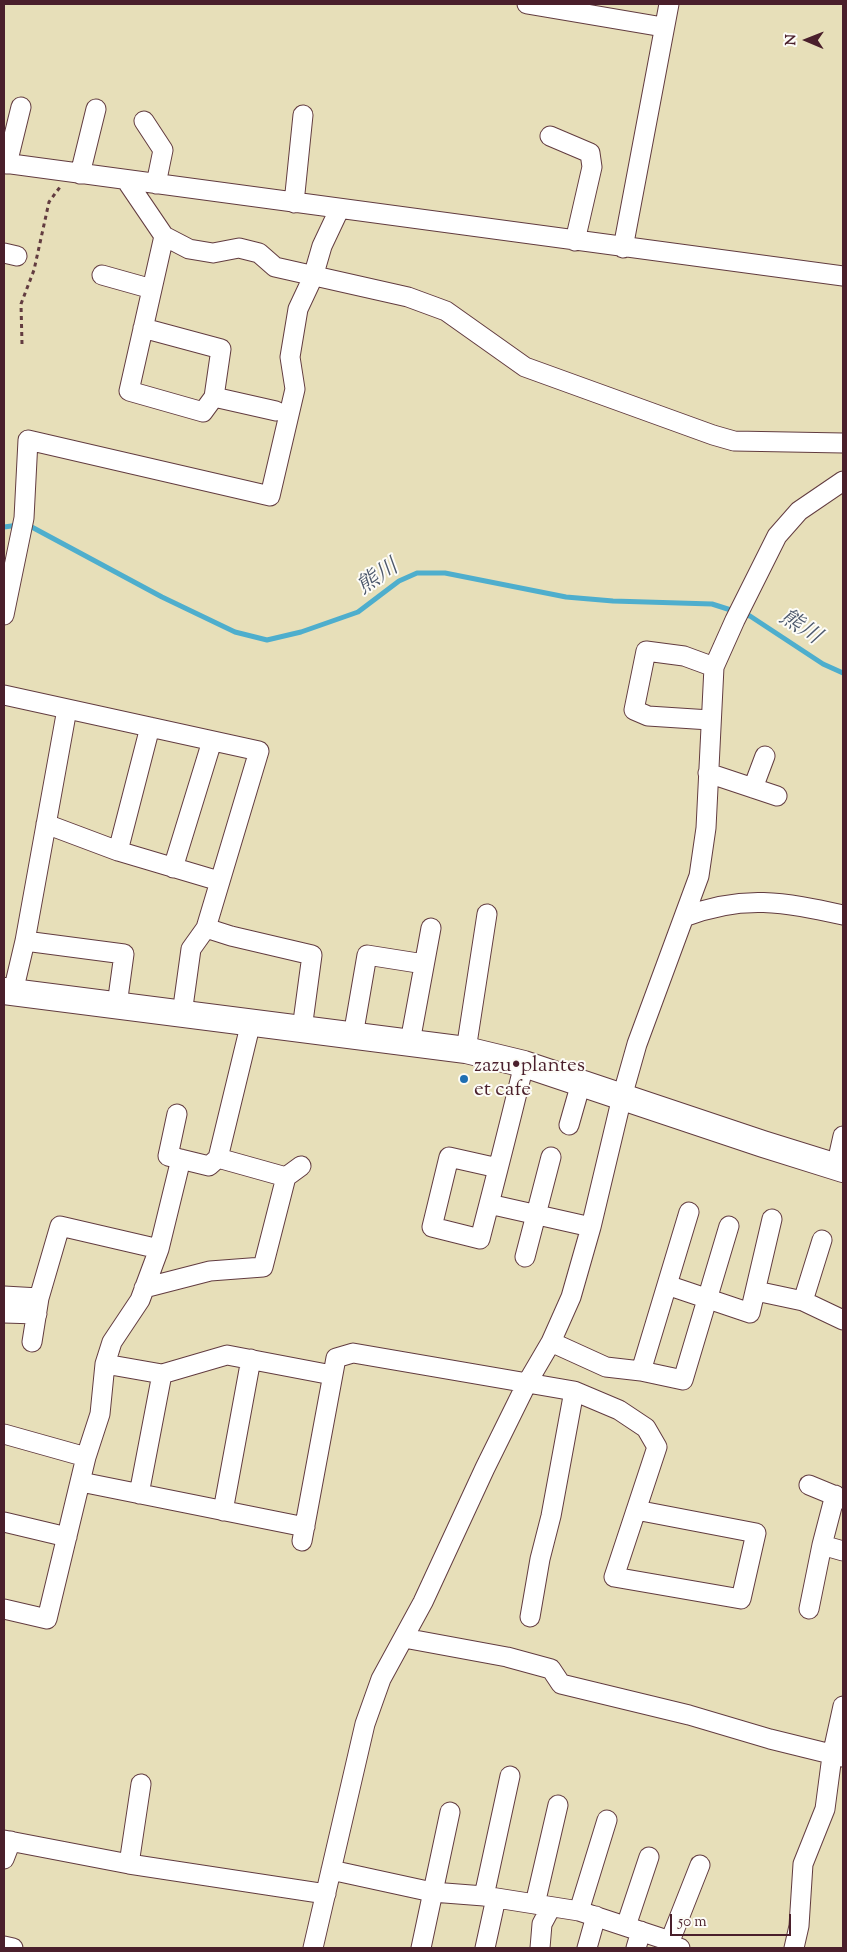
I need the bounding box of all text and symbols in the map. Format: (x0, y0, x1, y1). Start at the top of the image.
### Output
north arrow (782, 15, 832, 65)
text: N (782, 34, 802, 46)
water label: 熊川 (353, 556, 405, 602)
water label: 熊川 (773, 606, 825, 652)
place label: zazu•plantes et cafe (474, 1054, 585, 1104)
marker: zazu•plantes et cafe (458, 1073, 470, 1085)
scale bar (672, 1904, 793, 1936)
text: 50 m (678, 1912, 707, 1933)

